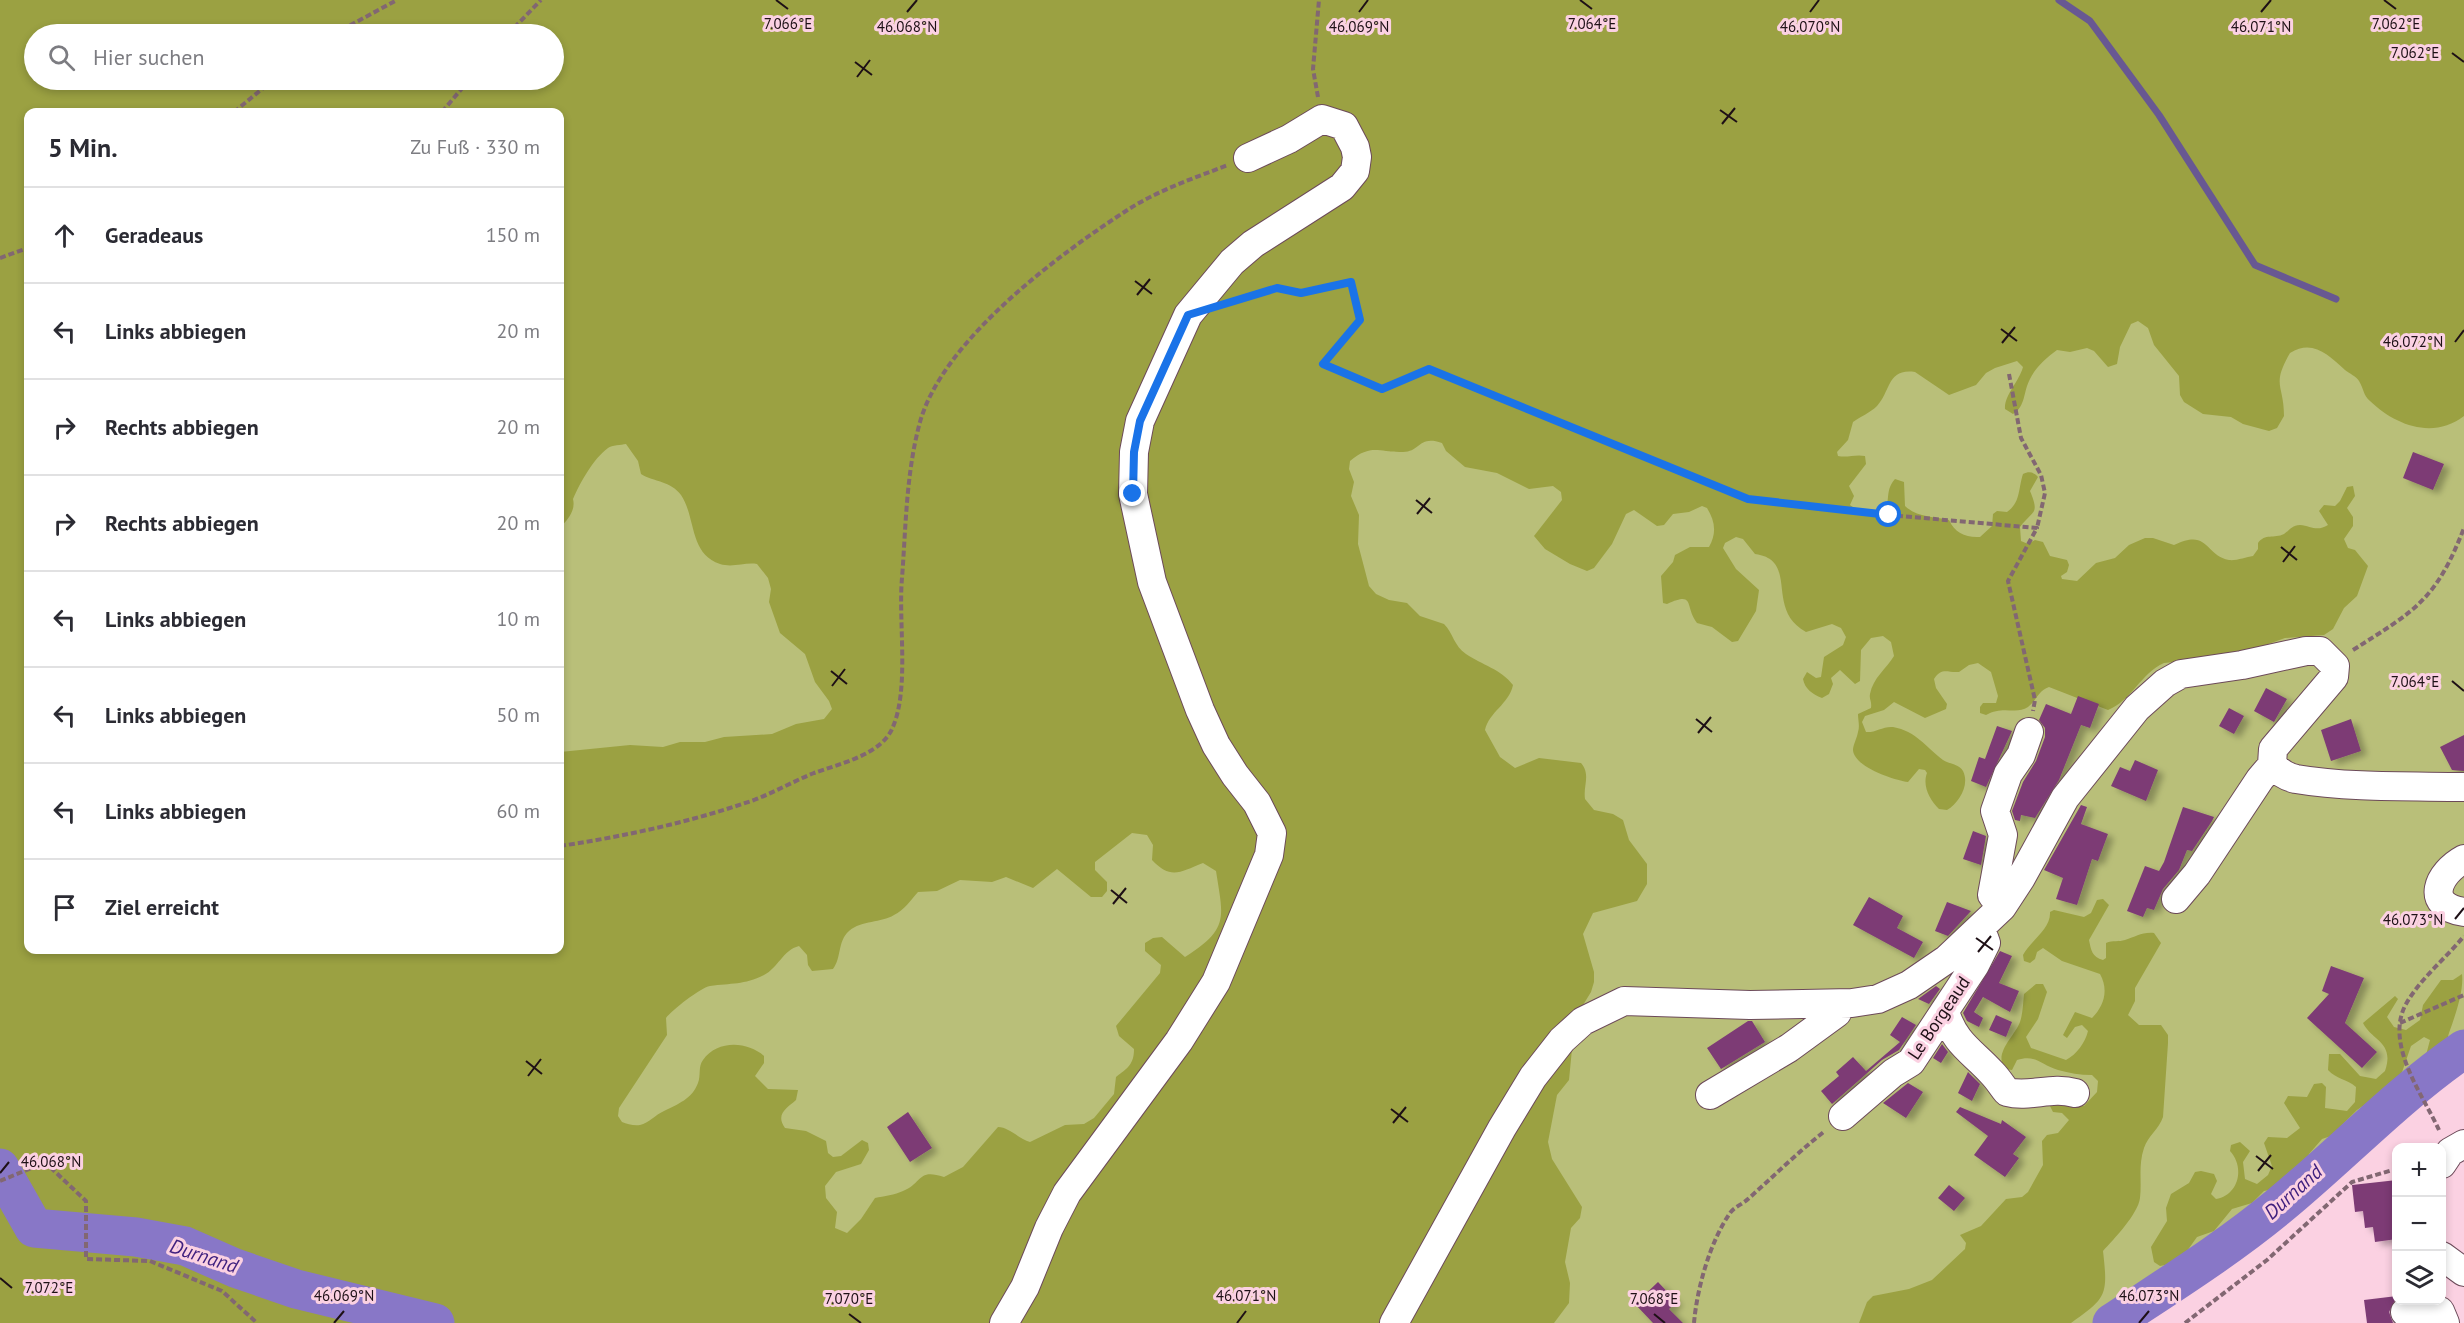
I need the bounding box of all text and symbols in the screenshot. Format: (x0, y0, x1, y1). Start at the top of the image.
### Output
text: 7.066°E (764, 14, 812, 33)
text: 7.064°E (1568, 14, 1616, 33)
text: 7.062°E (2372, 14, 2420, 33)
text: 46.068°N (877, 17, 937, 36)
text: 46.069°N (1329, 17, 1389, 36)
text: 46.070°N (1780, 17, 1840, 36)
text: 46.071°N (2231, 17, 2291, 36)
search box (24, 24, 564, 90)
icon: search (45, 41, 78, 74)
text: Hier suchen (93, 43, 205, 71)
text: 7.062°E (2391, 43, 2439, 62)
text: 5 Min. (48, 131, 118, 164)
text: Zu Fuß · 330 m (410, 134, 540, 160)
icon: ahead (48, 219, 81, 252)
text: Geradeaus (105, 221, 203, 249)
text: 150 m (486, 222, 540, 248)
icon: left (48, 315, 81, 348)
text: Links abbiegen (105, 317, 246, 345)
text: 20 m (497, 318, 540, 344)
text: 46.072°N (2383, 332, 2443, 351)
icon: right (48, 411, 81, 444)
text: Rechts abbiegen (105, 413, 259, 441)
text: 20 m (497, 414, 540, 440)
route end (1119, 480, 1145, 506)
route start (1875, 501, 1901, 527)
icon: right (48, 507, 81, 540)
text: Rechts abbiegen (105, 509, 259, 537)
text: 20 m (497, 510, 540, 536)
icon: left (48, 603, 81, 636)
text: Links abbiegen (105, 605, 246, 633)
text: 10 m (497, 606, 540, 632)
text: 7.064°E (2391, 672, 2439, 691)
icon: left (48, 699, 81, 732)
text: Links abbiegen (105, 701, 246, 729)
text: 50 m (497, 702, 540, 728)
icon: left (48, 795, 81, 828)
text: Links abbiegen (105, 797, 246, 825)
text: 60 m (497, 798, 540, 824)
icon: arrive (48, 891, 81, 924)
text: Ziel erreicht (105, 893, 219, 921)
text: 46.073°N (2383, 910, 2443, 929)
street label: Le Borgeaud (1902, 972, 1975, 1064)
map controls (2392, 1143, 2446, 1305)
button: + (2392, 1143, 2446, 1197)
text: 46.068°N (21, 1152, 81, 1171)
water label: Durnand (2258, 1158, 2328, 1225)
button: − (2392, 1197, 2446, 1251)
water label: Durnand (167, 1233, 242, 1279)
button: layers (2392, 1251, 2446, 1305)
text: 7.072°E (25, 1278, 73, 1297)
text: 46.069°N (314, 1286, 374, 1305)
text: 46.071°N (1216, 1286, 1276, 1305)
text: 46.073°N (2119, 1286, 2179, 1305)
text: 7.070°E (825, 1289, 873, 1308)
text: 7.068°E (1630, 1289, 1678, 1308)

